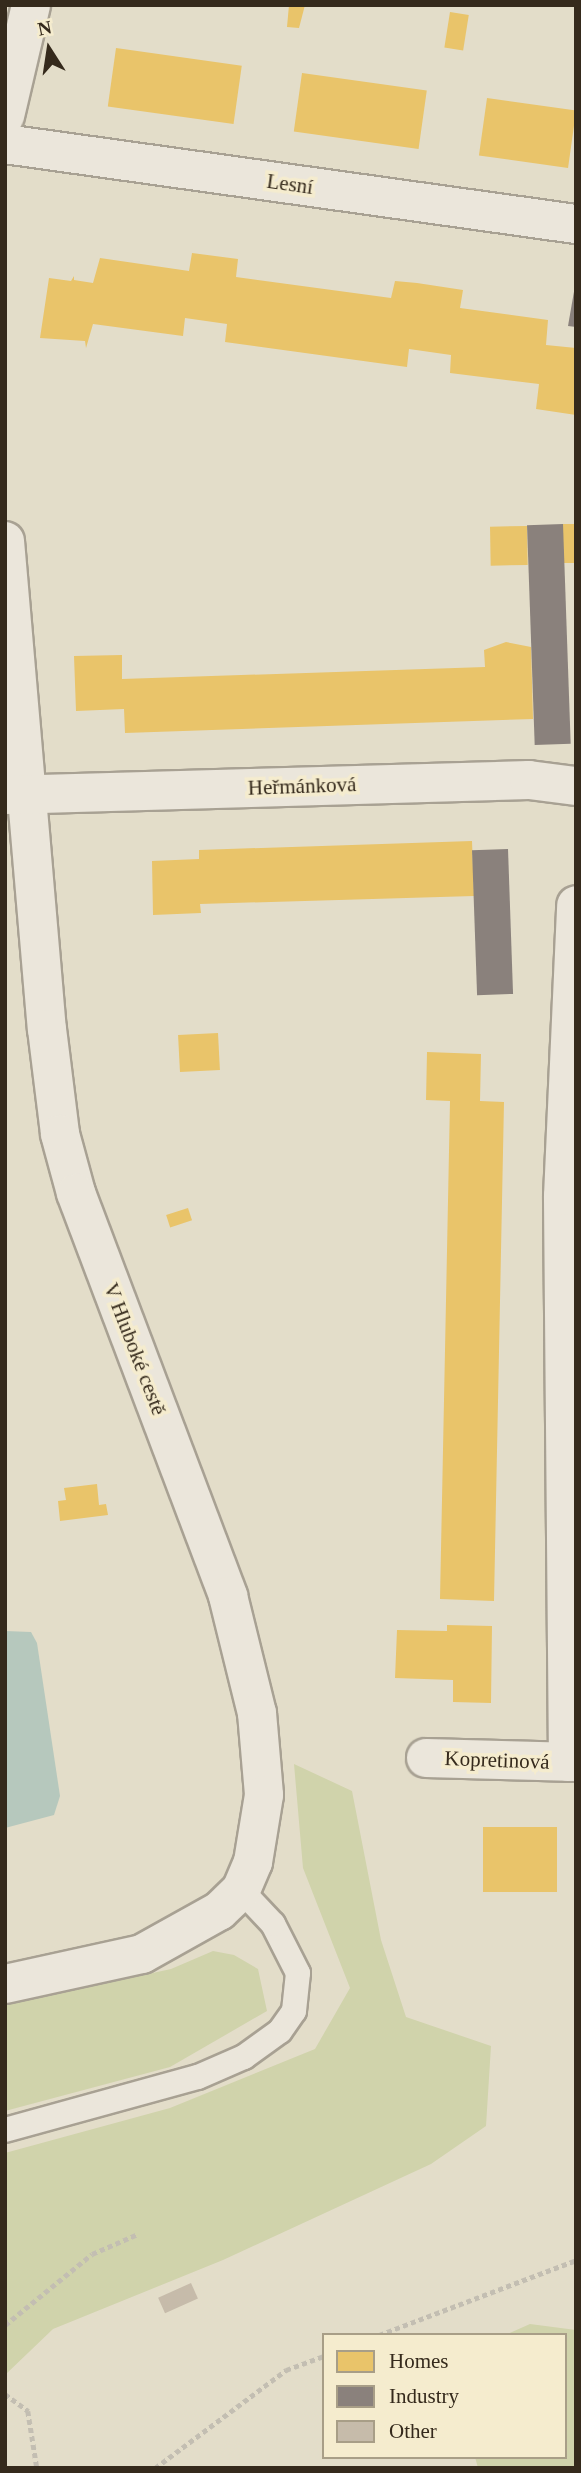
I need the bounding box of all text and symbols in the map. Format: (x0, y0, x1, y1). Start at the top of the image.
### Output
north arrow (14, 14, 84, 84)
text: N (36, 16, 53, 40)
street label: Lesní (265, 168, 315, 200)
street label: Heřmánková (247, 772, 357, 800)
street label: V Hluboké cestě (98, 1279, 172, 1419)
street label: Kopretinová (444, 1746, 550, 1774)
legend (322, 2333, 567, 2459)
text: Homes (389, 2349, 449, 2373)
text: Industry (389, 2384, 459, 2408)
text: Other (389, 2419, 437, 2443)

